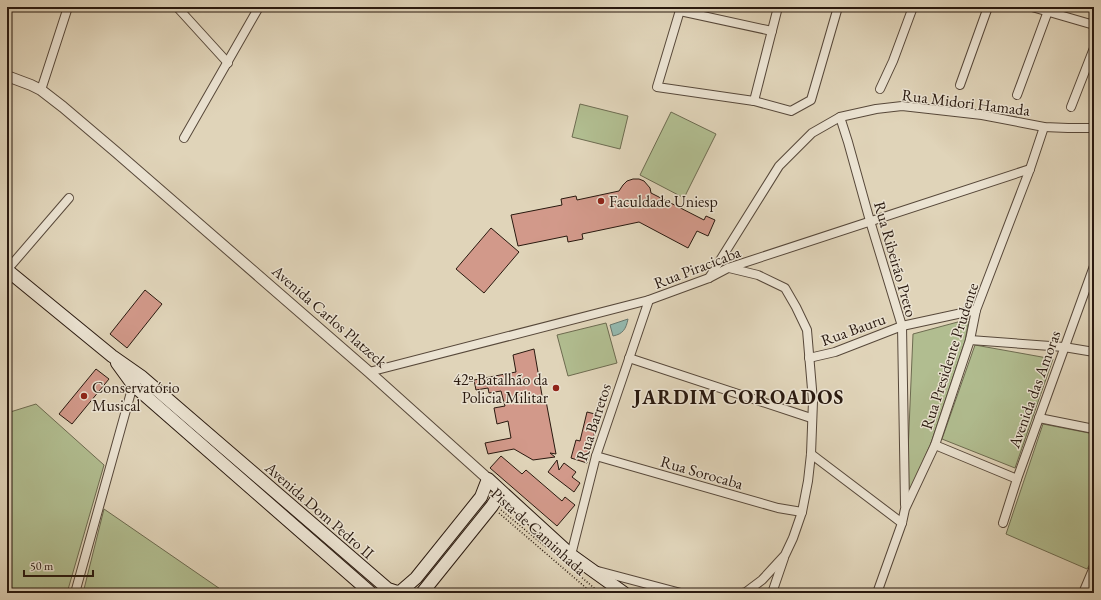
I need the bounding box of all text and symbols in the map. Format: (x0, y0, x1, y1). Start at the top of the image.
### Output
street label: Rua Midori Hamada (901, 84, 1032, 121)
place label: Faculdade Uniesp (609, 191, 718, 212)
marker: Faculdade Uniesp (596, 196, 606, 206)
street label: Rua Ribeirão Preto (869, 199, 922, 319)
street label: Rua Piracicaba (651, 241, 744, 294)
street label: Avenida Carlos Platzeck (267, 260, 392, 373)
street label: Rua Presidente Prudente (916, 280, 983, 432)
street label: Rua Bauru (818, 308, 889, 351)
street label: Avenida das Amoras (1003, 327, 1066, 452)
place label: 42º Batalhão da Policia Militar (453, 369, 549, 408)
place label: Conservatório Musical (92, 377, 180, 416)
street label: Rua Barretos (571, 381, 616, 464)
marker: 42º Batalhão da Policia Militar (551, 383, 561, 393)
district label: JARDIM COROADOS (632, 384, 844, 410)
marker: Conservatório Musical (79, 391, 89, 401)
street label: Rua Sorocaba (658, 451, 746, 494)
street label: Avenida Dom Pedro II (260, 457, 379, 564)
street label: Pista de Caminhada (486, 483, 591, 580)
scale bar (24, 552, 93, 578)
text: 50 m (30, 558, 54, 574)

